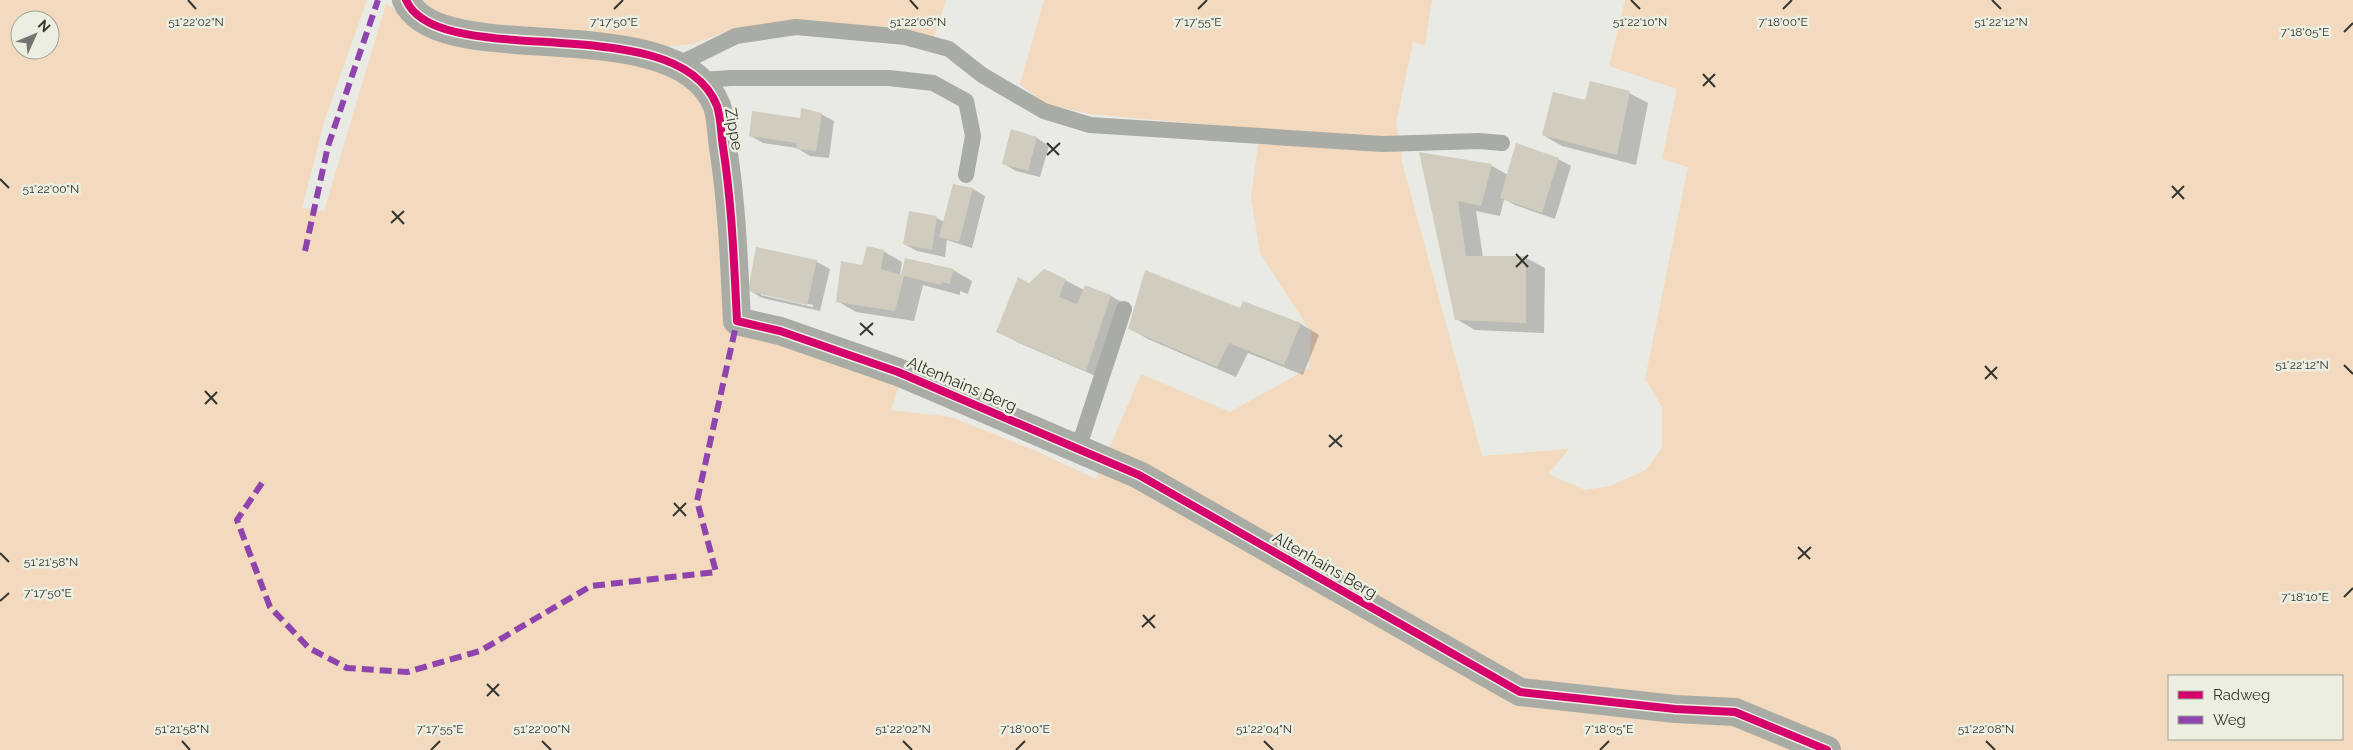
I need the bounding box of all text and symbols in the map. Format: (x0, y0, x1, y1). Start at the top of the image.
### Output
north arrow (10, 10, 60, 60)
text: 51°22'02"N (168, 15, 224, 29)
text: 7°17'50"E (590, 15, 638, 29)
text: 51°22'06"N (890, 15, 946, 29)
text: 7°17'55"E (1174, 15, 1222, 29)
text: 51°22'10"N (1613, 15, 1667, 29)
text: 7°18'00"E (1758, 15, 1808, 29)
text: 51°22'12"N (1974, 15, 2028, 29)
text: N (35, 17, 54, 35)
text: 7°18'05"E (2281, 25, 2329, 39)
street label: Zippe (721, 106, 747, 152)
text: 51°22'00"N (23, 182, 79, 196)
street label: Altenhains Berg (904, 352, 1020, 416)
text: 51°22'12"N (2275, 358, 2329, 372)
street label: Altenhains Berg (1270, 527, 1380, 603)
text: 51°21'58"N (24, 555, 78, 569)
text: 7°17'50"E (24, 586, 72, 600)
text: 7°18'10"E (2281, 590, 2329, 604)
legend (2168, 675, 2343, 740)
text: Radweg (2213, 686, 2270, 704)
text: Weg (2213, 711, 2246, 729)
text: 51°21'58"N (155, 722, 209, 736)
text: 7°17'55"E (416, 722, 464, 736)
text: 51°22'00"N (514, 722, 570, 736)
text: 51°22'02"N (875, 722, 931, 736)
text: 7°18'00"E (1000, 722, 1050, 736)
text: 51°22'04"N (1236, 722, 1292, 736)
text: 7°18'05"E (1585, 722, 1633, 736)
text: 51°22'08"N (1958, 722, 2014, 736)

